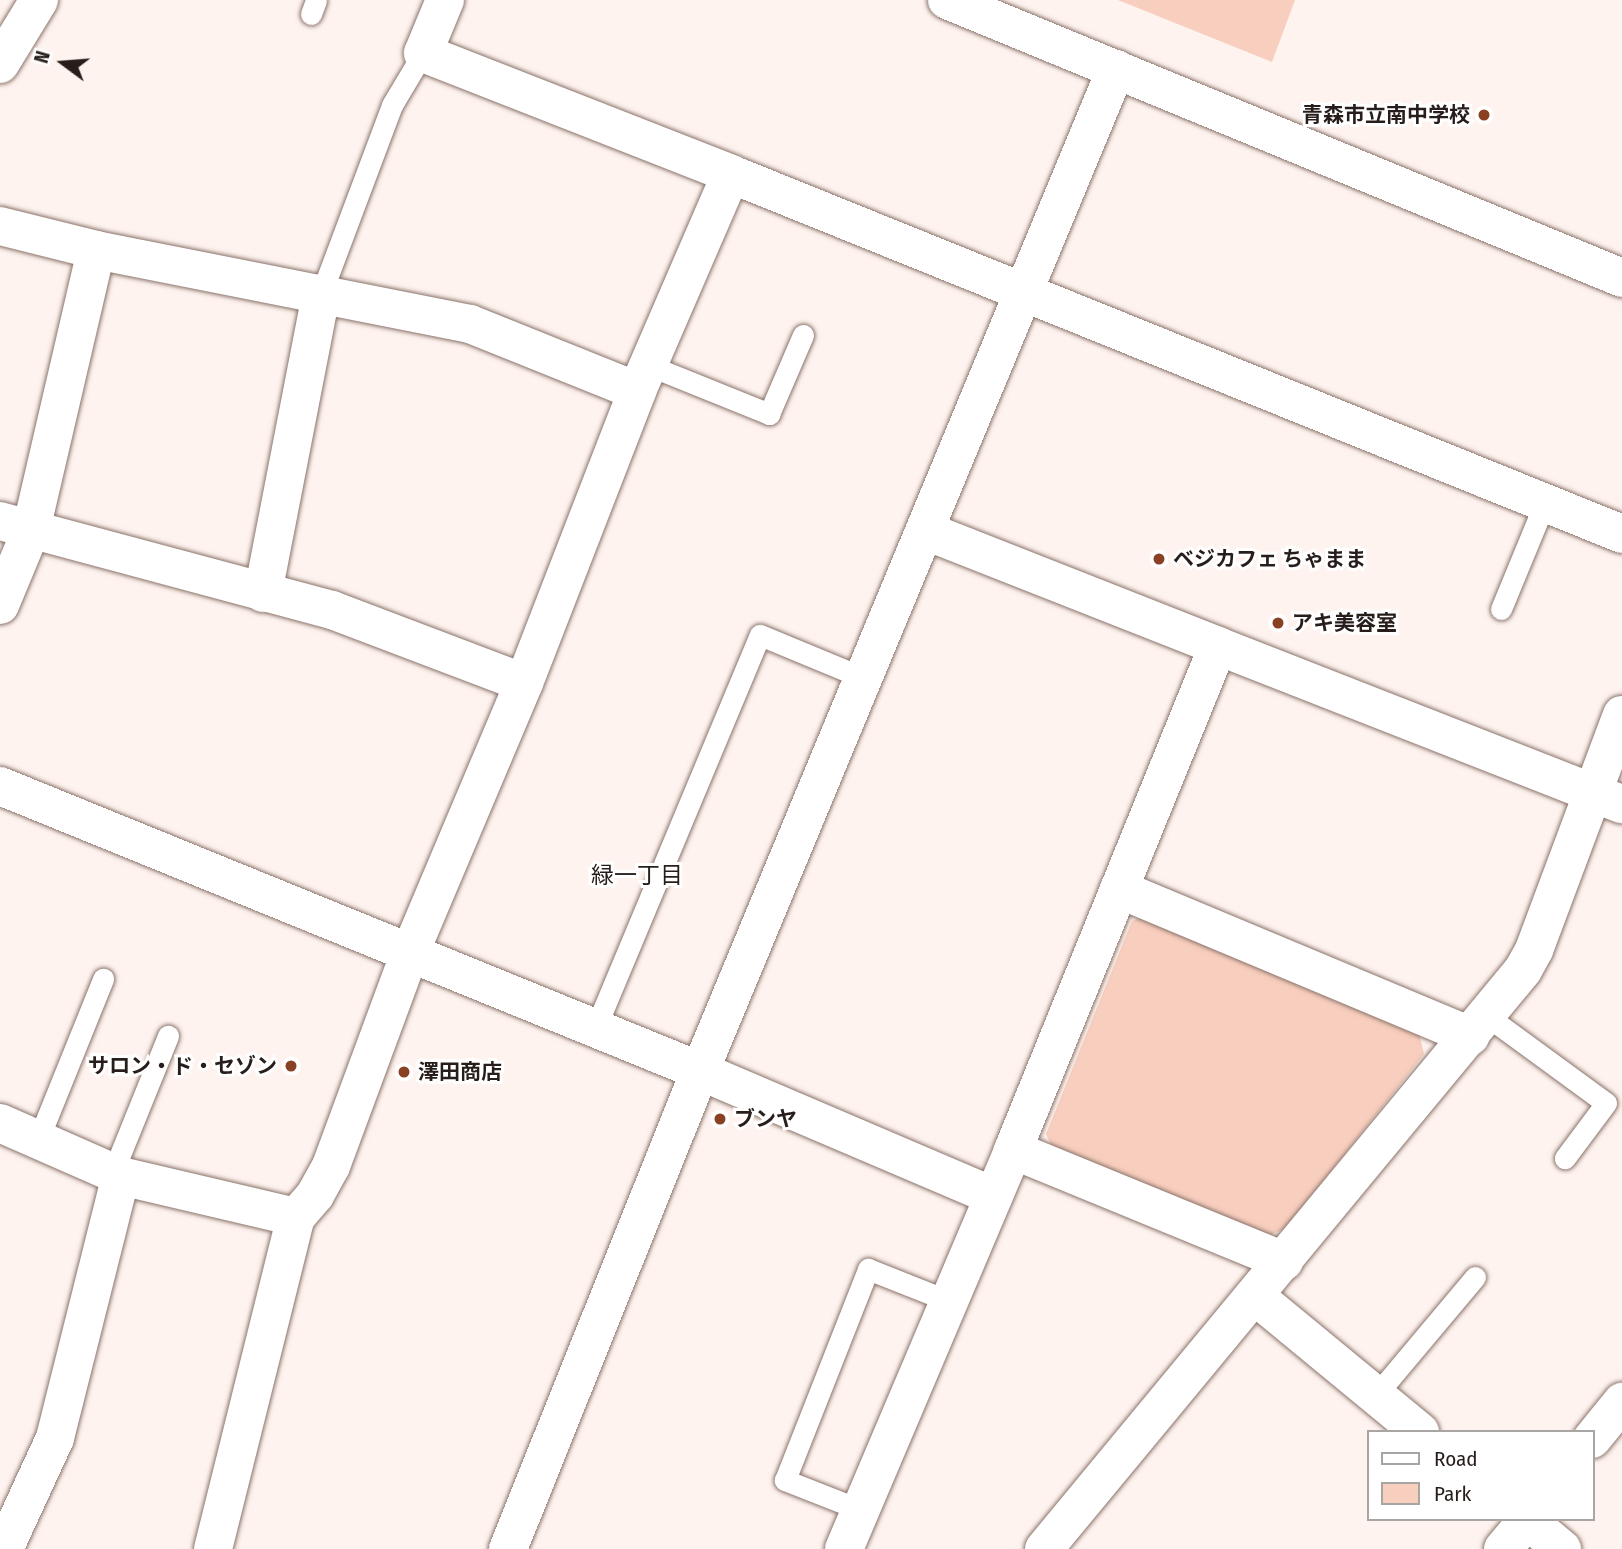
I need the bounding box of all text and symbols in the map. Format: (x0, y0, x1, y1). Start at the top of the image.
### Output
north arrow (28, 28, 98, 98)
text: N (30, 48, 55, 66)
place label: 青森市立南中学校 (1302, 102, 1470, 128)
marker: 青森市立南中学校 (1476, 107, 1492, 123)
place label: ベジカフェ ちゃまま (1173, 546, 1366, 572)
marker: ベジカフェ ちゃまま (1151, 551, 1167, 567)
place label: アキ美容室 (1292, 610, 1397, 636)
marker: アキ美容室 (1270, 615, 1286, 631)
district label: 緑一丁目 (591, 861, 683, 889)
place label: サロン・ド・セゾン (88, 1053, 277, 1079)
marker: サロン・ド・セゾン (283, 1058, 299, 1074)
place label: 澤田商店 (418, 1059, 502, 1085)
marker: 澤田商店 (396, 1064, 412, 1080)
place label: ブンヤ (734, 1106, 797, 1132)
marker: ブンヤ (712, 1111, 728, 1127)
legend (1366, 1430, 1594, 1521)
text: Road (1434, 1446, 1478, 1472)
text: Park (1434, 1481, 1471, 1507)

